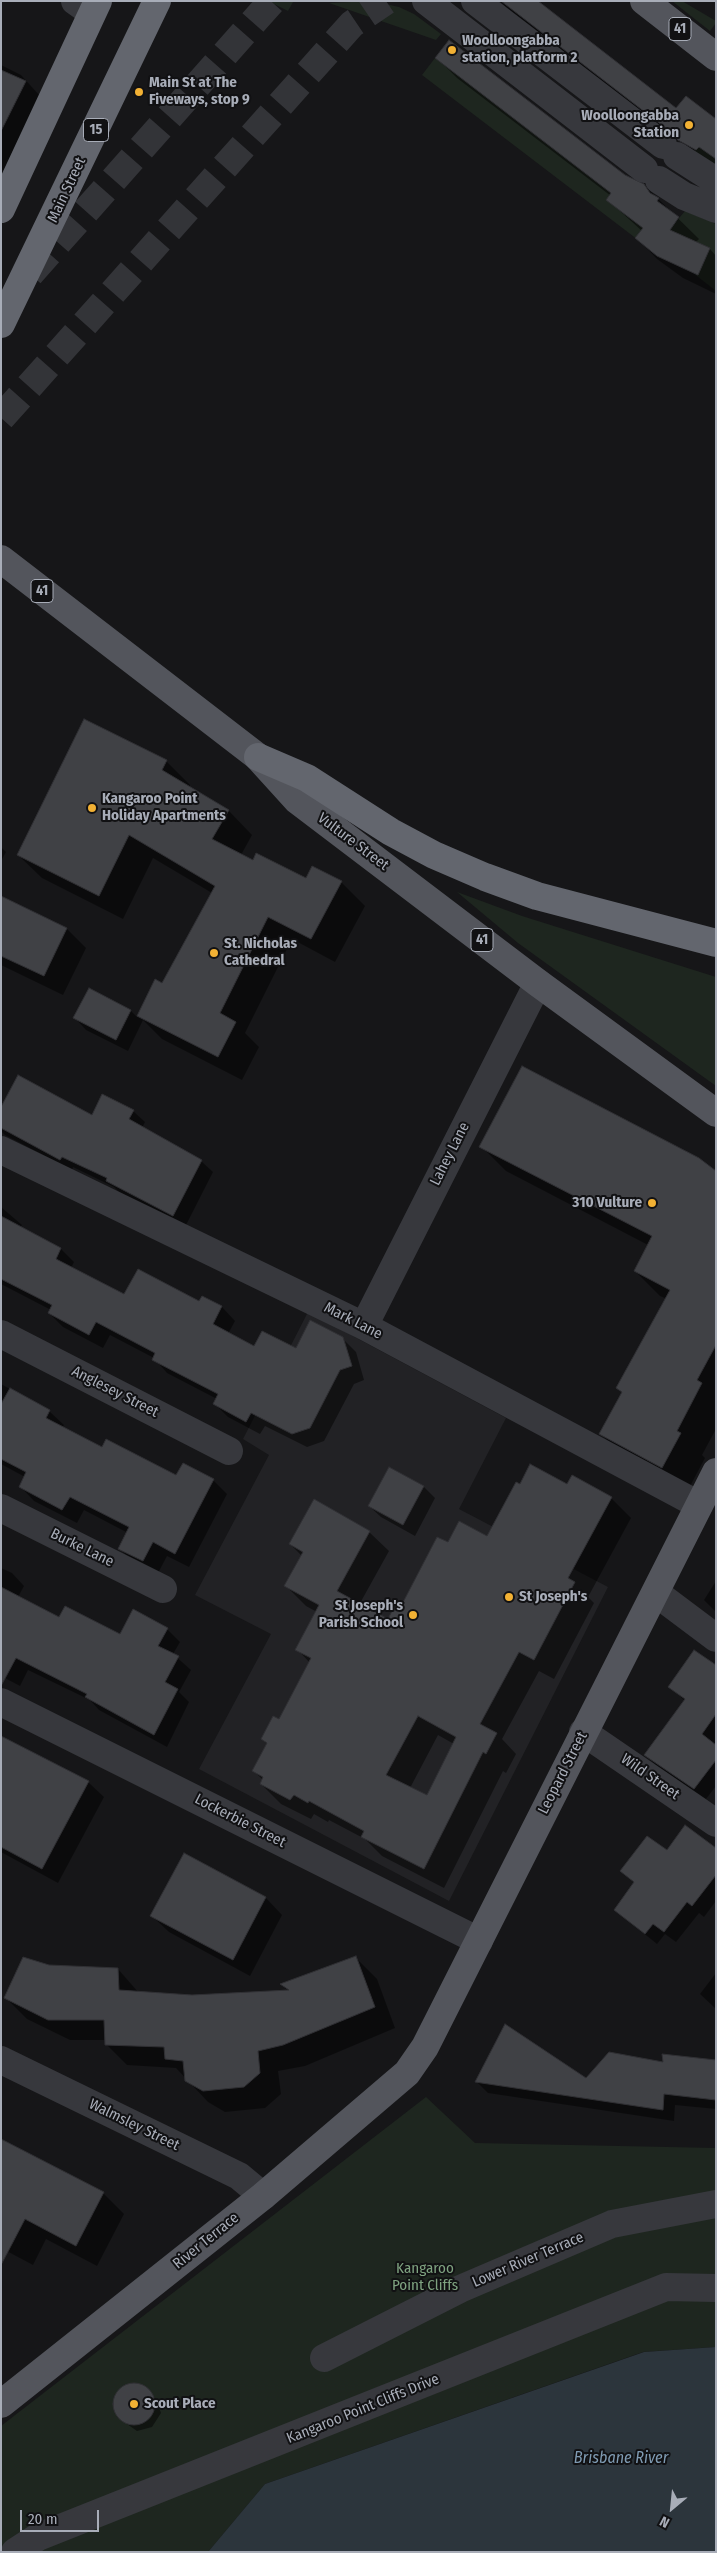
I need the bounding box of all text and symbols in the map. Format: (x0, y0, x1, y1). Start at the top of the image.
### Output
road number: 41 (669, 18, 691, 40)
place label: Woolloongabba station, platform 2 (462, 32, 577, 67)
marker: Woolloongabba station, platform 2 (446, 44, 458, 56)
place label: Main St at The Fiveways, stop 9 (149, 74, 250, 109)
marker: Main St at The Fiveways, stop 9 (133, 86, 145, 98)
place label: Woolloongabba Station (581, 107, 679, 142)
road number: 15 (84, 118, 108, 142)
marker: Woolloongabba Station (683, 119, 695, 131)
street label: Main Street (44, 154, 90, 226)
road number: 41 (31, 580, 53, 602)
place label: Kangaroo Point Holiday Apartments (102, 790, 226, 825)
marker: Kangaroo Point Holiday Apartments (86, 802, 98, 814)
street label: Vulture Street (314, 809, 392, 875)
road number: 41 (471, 928, 493, 952)
place label: St. Nicholas Cathedral (224, 935, 297, 970)
marker: St. Nicholas Cathedral (208, 947, 220, 959)
street label: Lahey Lane (426, 1119, 474, 1189)
place label: 310 Vulture (572, 1194, 642, 1212)
marker: 310 Vulture (646, 1197, 658, 1209)
street label: Mark Lane (321, 1299, 385, 1343)
street label: Anglesey Street (69, 1362, 161, 1422)
street label: Burke Lane (47, 1525, 117, 1571)
place label: St Joseph's (519, 1588, 587, 1606)
marker: St Joseph's (503, 1591, 515, 1603)
place label: St Joseph's Parish School (319, 1597, 403, 1632)
marker: St Joseph's Parish School (407, 1609, 419, 1621)
street label: Leopard Street (535, 1729, 591, 1817)
street label: Wild Street (617, 1750, 683, 1804)
street label: Lockerbie Street (191, 1790, 289, 1852)
street label: Walmsley Street (86, 2095, 182, 2155)
street label: River Terrace (170, 2209, 242, 2273)
street label: Lower River Terrace (470, 2228, 586, 2292)
park label: Kangaroo Point Cliffs (392, 2260, 458, 2295)
street label: Kangaroo Point Cliffs Drive (284, 2370, 442, 2448)
place label: Scout Place (144, 2395, 216, 2413)
marker: Scout Place (128, 2398, 140, 2410)
water label: Brisbane River (574, 2449, 668, 2469)
north arrow (647, 2483, 697, 2533)
scale bar (22, 2500, 101, 2532)
text: 20 m (28, 2510, 58, 2528)
text: N (657, 2512, 672, 2531)

